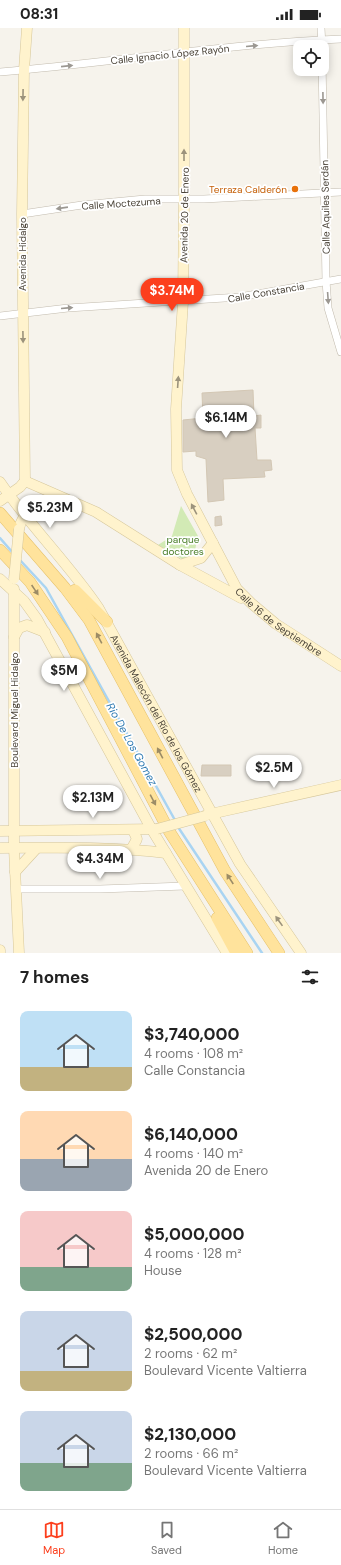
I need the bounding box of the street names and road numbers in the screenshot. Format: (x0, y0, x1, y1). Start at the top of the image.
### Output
street label: Calle Ignacio López Rayón (110, 42, 230, 67)
street label: Calle Aquiles Serdán (318, 160, 333, 254)
street label: Avenida 20 de Enero (177, 167, 192, 263)
street label: Calle Moctezuma (81, 194, 161, 213)
street label: Avenida Hidalgo (16, 217, 29, 291)
street label: Calle Constancia (227, 279, 305, 306)
street label: Calle 16 de Septiembre (232, 585, 325, 659)
street label: Avenida Malecón del Río de los Gómez (107, 632, 205, 795)
street label: Boulevard Miguel Hidalgo (8, 652, 21, 768)

